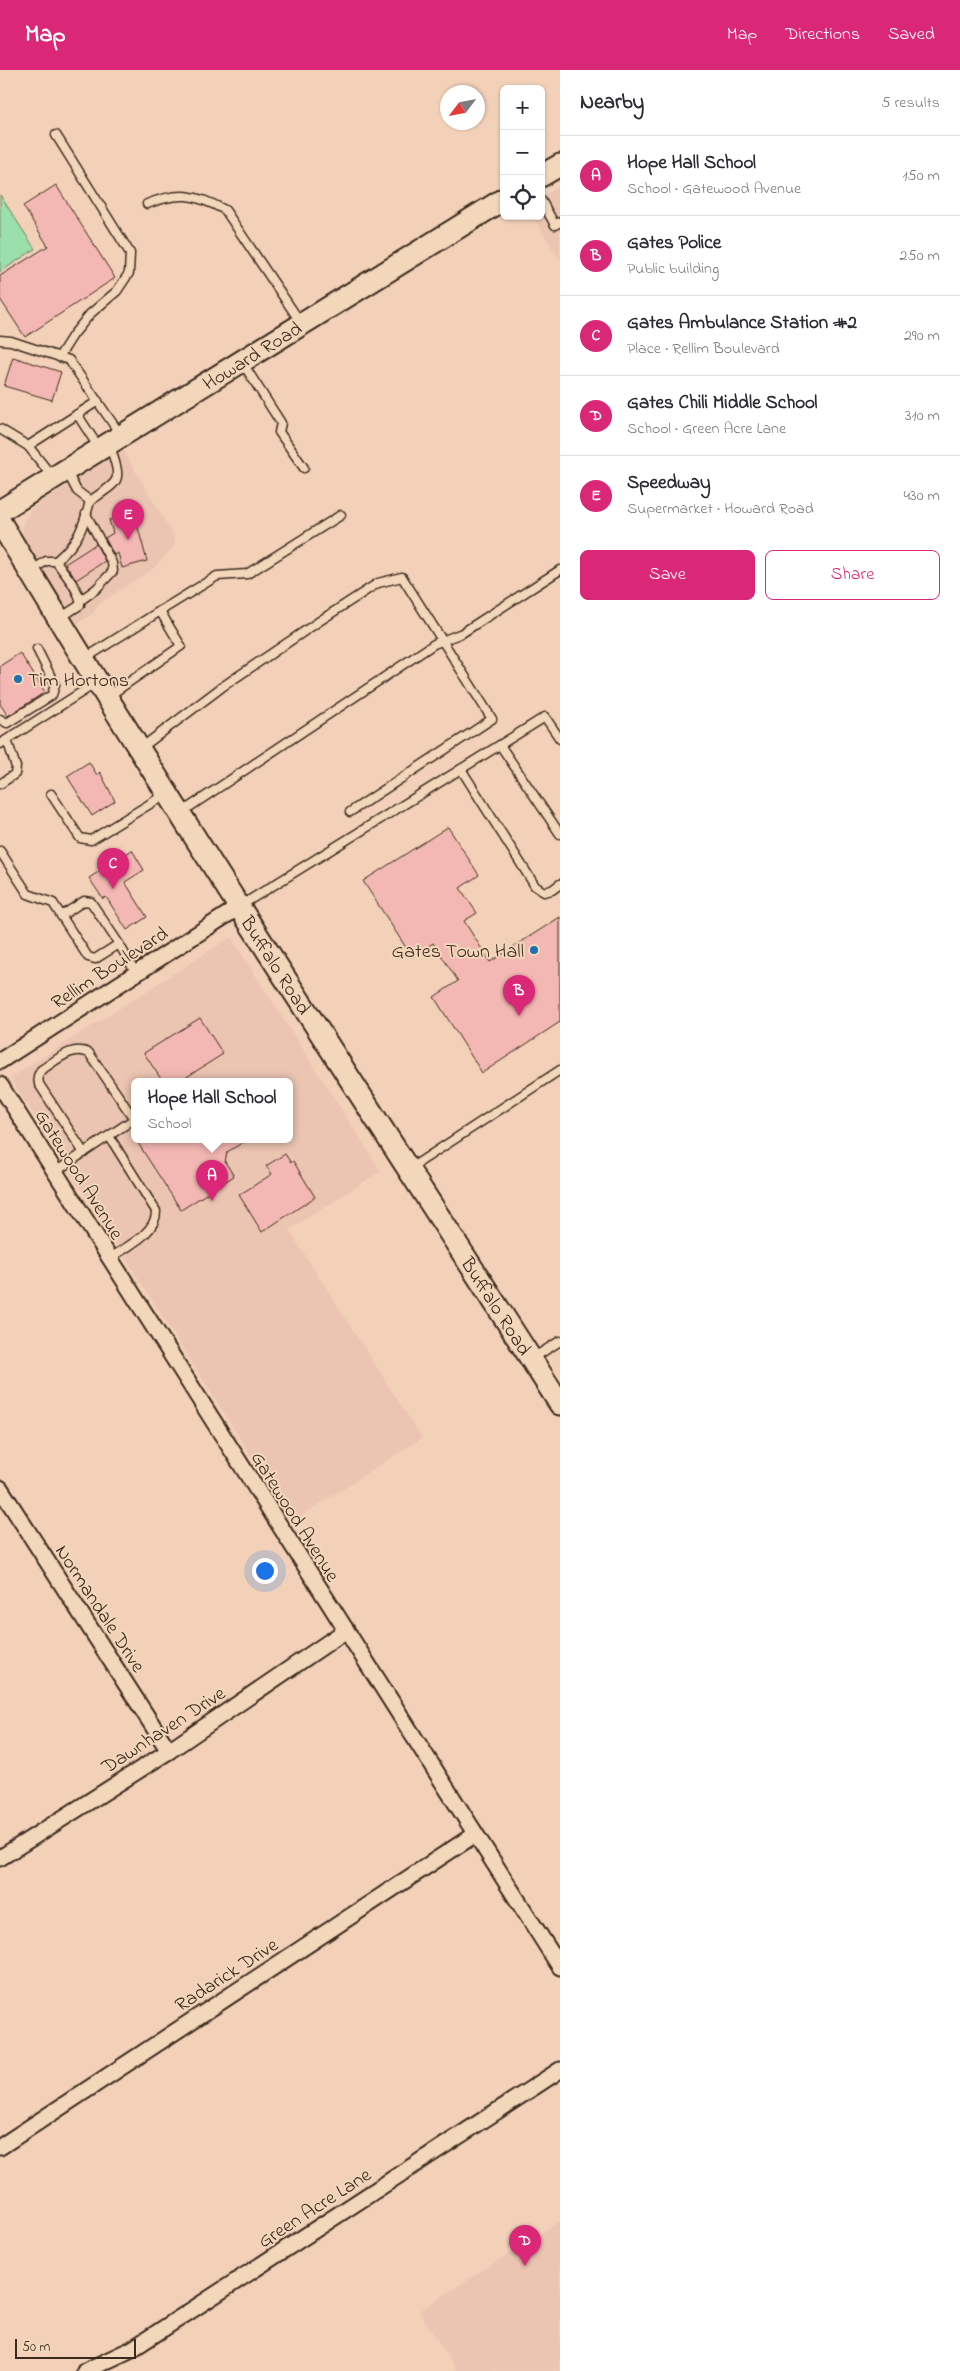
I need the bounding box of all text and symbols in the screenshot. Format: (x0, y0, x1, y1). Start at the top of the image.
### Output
text: Map (25, 18, 66, 53)
text: Map (727, 22, 757, 48)
text: Directions (785, 22, 860, 48)
text: Saved (888, 22, 935, 48)
north arrow (440, 85, 485, 130)
map controls (500, 85, 545, 220)
button: + (500, 85, 545, 130)
text: Nearby (580, 88, 644, 118)
text: 5 results (881, 91, 940, 115)
button: − (500, 130, 545, 175)
text: Hope Hall School (627, 150, 756, 177)
text: A (591, 164, 601, 188)
text: 150 m (902, 164, 940, 188)
button: locate (500, 175, 545, 220)
text: School · Gatewood Avenue (627, 177, 801, 201)
text: Gates Police (627, 230, 721, 257)
text: B (591, 244, 601, 268)
text: 250 m (900, 244, 940, 268)
text: Public building (627, 257, 719, 281)
text: Gates Ambulance Station #2 (627, 310, 857, 337)
street label: Howard Road (198, 316, 308, 399)
text: C (592, 324, 600, 348)
text: 290 m (904, 324, 940, 348)
text: Place · Rellim Boulevard (627, 337, 780, 361)
text: Gates Chili Middle School (627, 390, 818, 417)
text: D (590, 404, 602, 428)
text: 310 m (905, 404, 940, 428)
text: School · Green Acre Lane (627, 417, 786, 441)
text: Speedway (627, 470, 711, 497)
text: E (591, 484, 601, 508)
text: 430 m (903, 484, 940, 508)
text: Supermarket · Howard Road (627, 497, 814, 521)
pin: E (112, 499, 144, 540)
button: Save (580, 550, 755, 600)
button: Share (765, 550, 940, 600)
place label: Tim Hortons (28, 667, 129, 696)
marker: Tim Hortons (12, 673, 24, 685)
pin: C (97, 848, 129, 889)
street label: Buffalo Road (231, 910, 317, 1021)
street label: Rellim Boulevard (46, 920, 175, 1018)
place label: Gates Town Hall (392, 938, 524, 967)
marker: Gates Town Hall (528, 944, 540, 956)
pin: B (503, 975, 535, 1016)
popup (131, 1078, 293, 1143)
text: Hope Hall School (148, 1085, 277, 1112)
street label: Gatewood Avenue (26, 1105, 130, 1246)
text: School (148, 1112, 191, 1136)
pin: A (196, 1160, 228, 1201)
street label: Buffalo Road (451, 1251, 537, 1362)
street label: Gatewood Avenue (242, 1447, 346, 1588)
street label: Normandale Drive (47, 1540, 151, 1679)
your location (252, 1558, 278, 1584)
street label: Dawnhaven Drive (96, 1680, 232, 1783)
street label: Radarick Drive (170, 1932, 285, 2020)
street label: Green Acre Lane (253, 2162, 378, 2257)
pin: D (509, 2225, 541, 2266)
scale bar (15, 2336, 136, 2359)
text: 50 m (22, 2337, 50, 2358)

